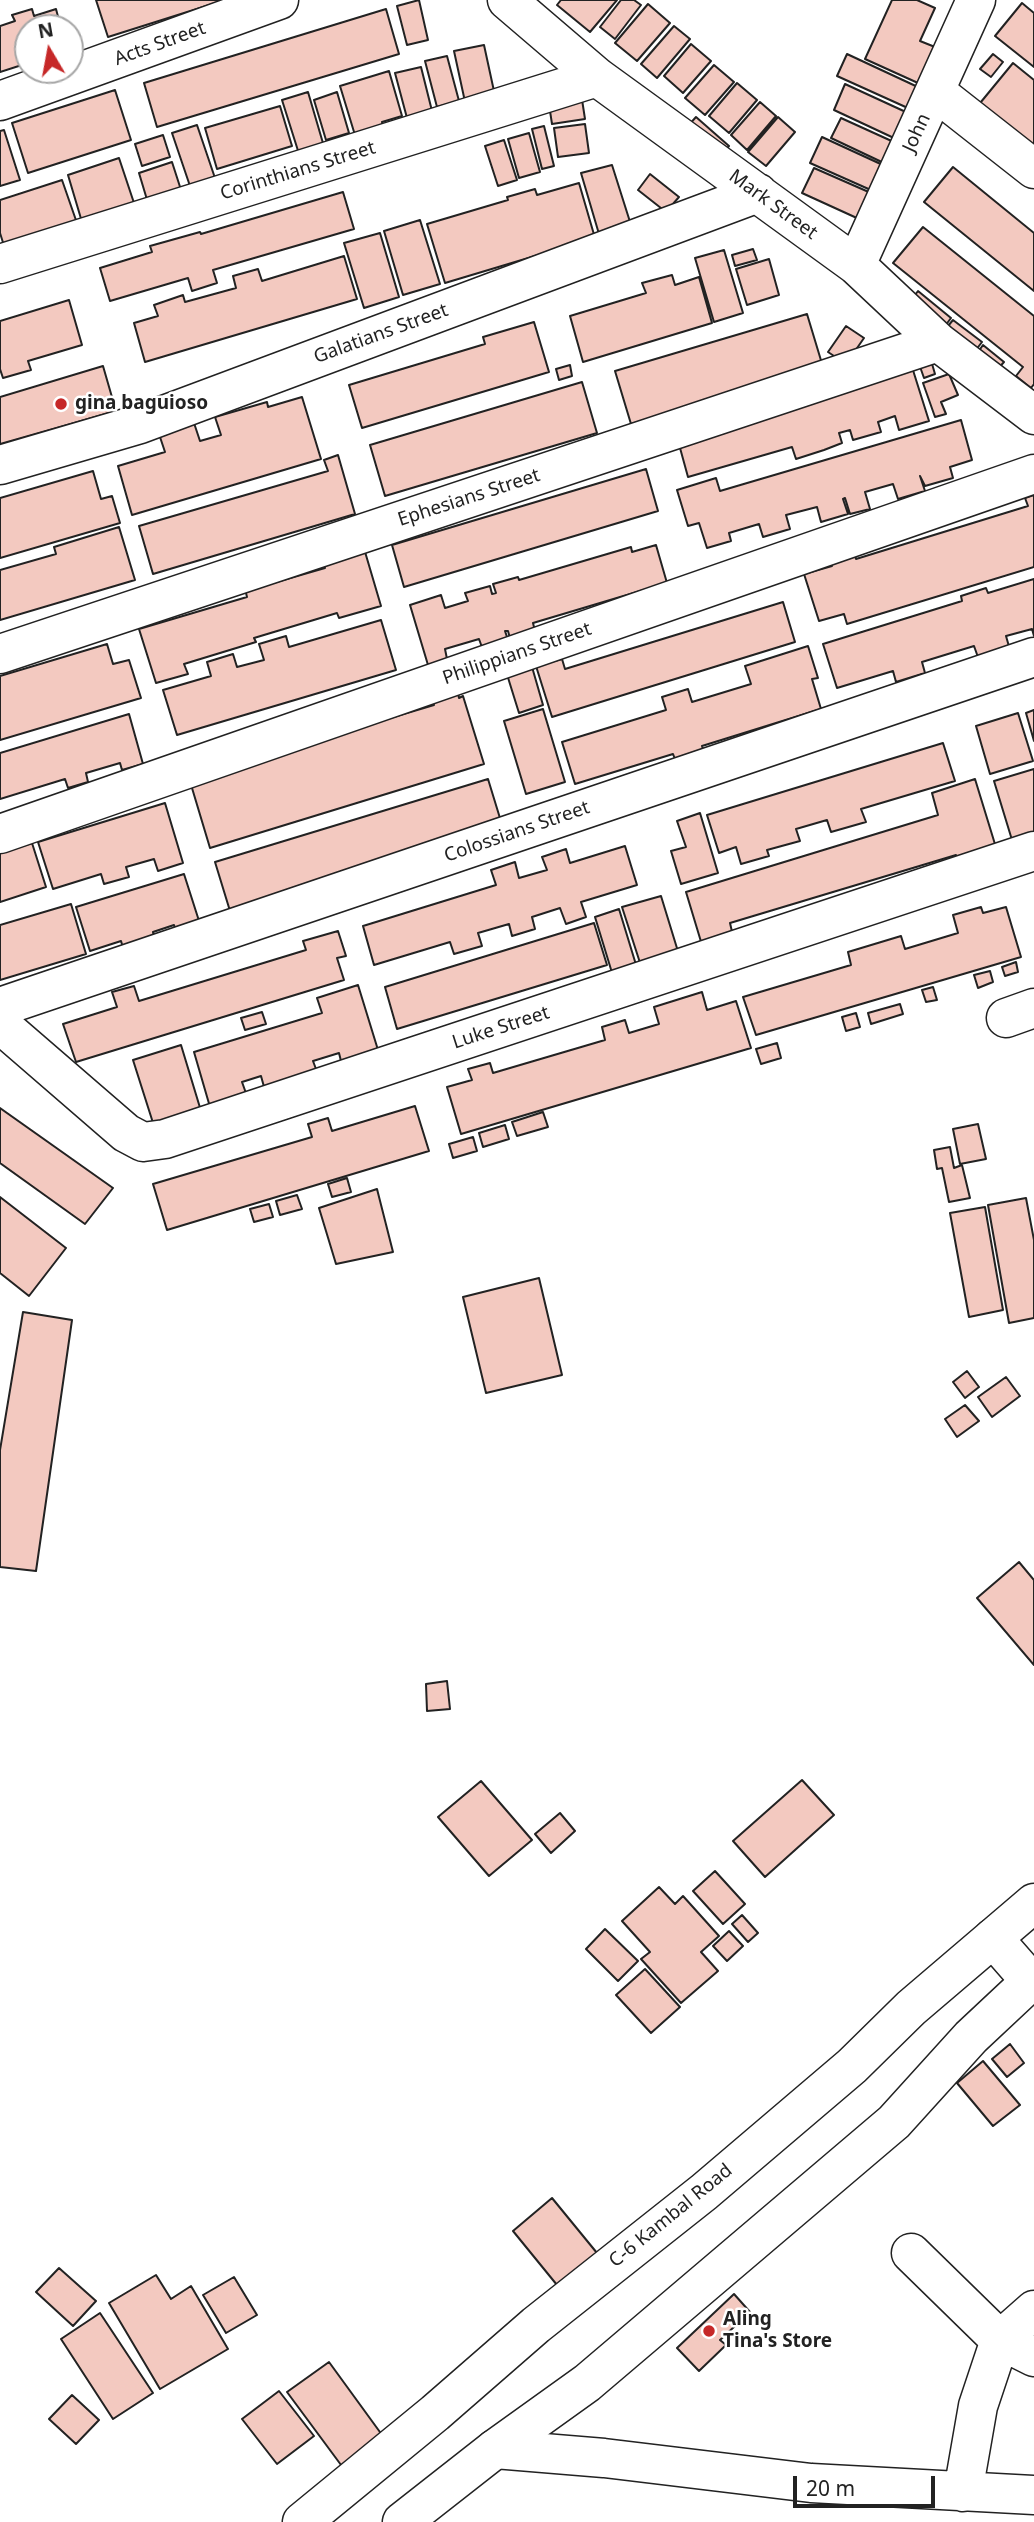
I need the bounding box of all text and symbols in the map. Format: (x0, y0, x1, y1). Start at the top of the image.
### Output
north arrow (14, 14, 84, 84)
text: N (36, 16, 56, 44)
street label: Acts Street (111, 17, 209, 71)
street label: John (898, 110, 936, 156)
street label: Corinthians Street (218, 137, 378, 205)
street label: Mark Street (724, 165, 822, 245)
street label: Galatians Street (311, 299, 451, 369)
place label: gina baguioso (75, 393, 208, 415)
marker: gina baguioso (53, 396, 69, 412)
street label: Ephesians Street (395, 464, 543, 532)
street label: Philippians Street (440, 618, 594, 690)
street label: Colossians Street (441, 796, 593, 868)
street label: Luke Street (450, 1002, 552, 1054)
street label: C-6 Kambal Road (605, 2159, 737, 2273)
place label: Aling Tina's Store (723, 2309, 832, 2353)
marker: Aling Tina's Store (701, 2323, 717, 2339)
scale bar (796, 2462, 938, 2506)
text: 20 m (806, 2474, 855, 2502)

